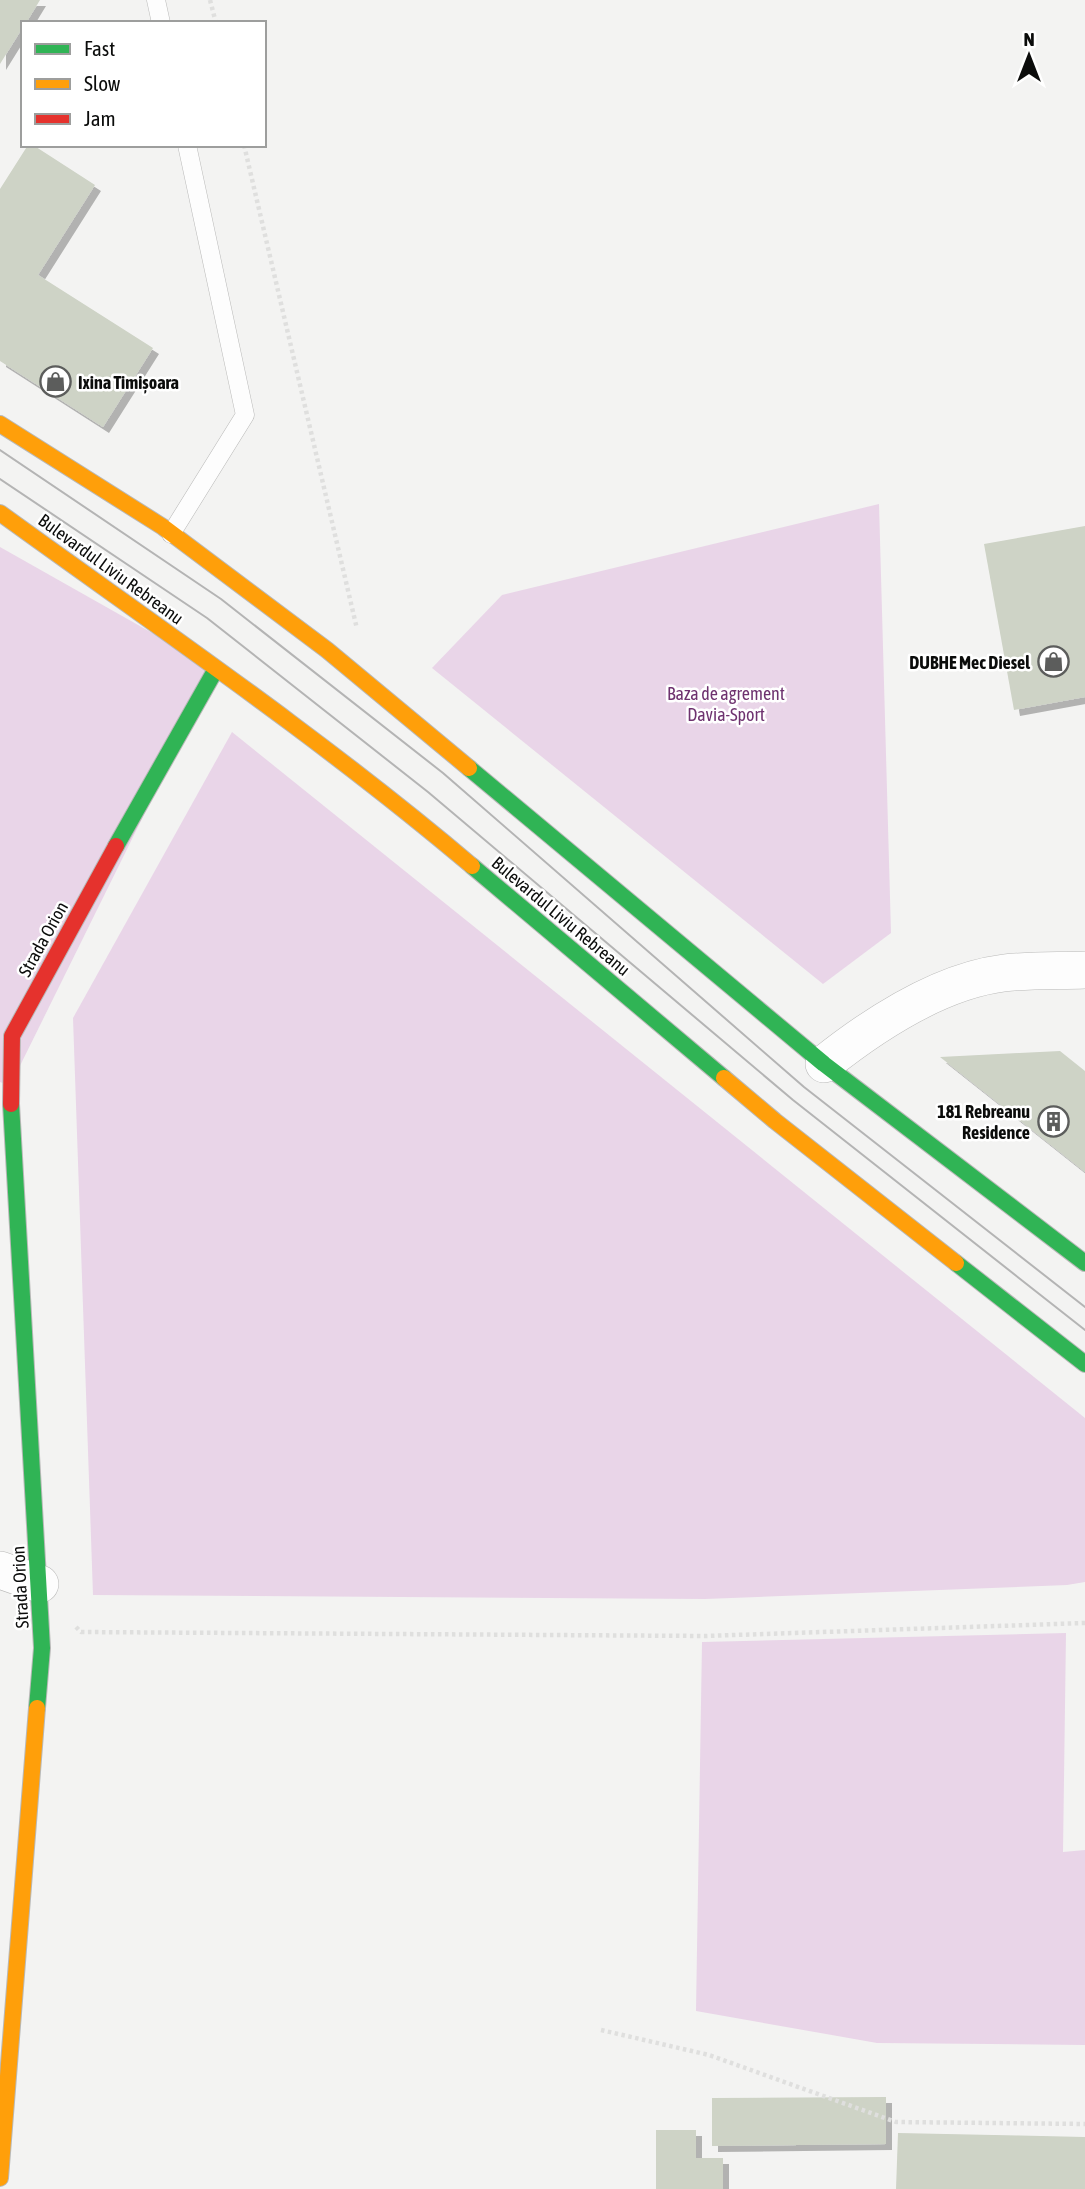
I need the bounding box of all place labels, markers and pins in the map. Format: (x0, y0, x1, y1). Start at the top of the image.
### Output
shop icon: Ixina Timișoara (38, 365, 72, 399)
place label: Ixina Timișoara (78, 372, 179, 394)
shop icon: DUBHE Mec Diesel (1036, 645, 1070, 679)
place label: DUBHE Mec Diesel (909, 652, 1030, 673)
place label: 181 Rebreanu Residence (937, 1101, 1030, 1143)
building icon: 181 Rebreanu Residence (1036, 1104, 1070, 1138)

